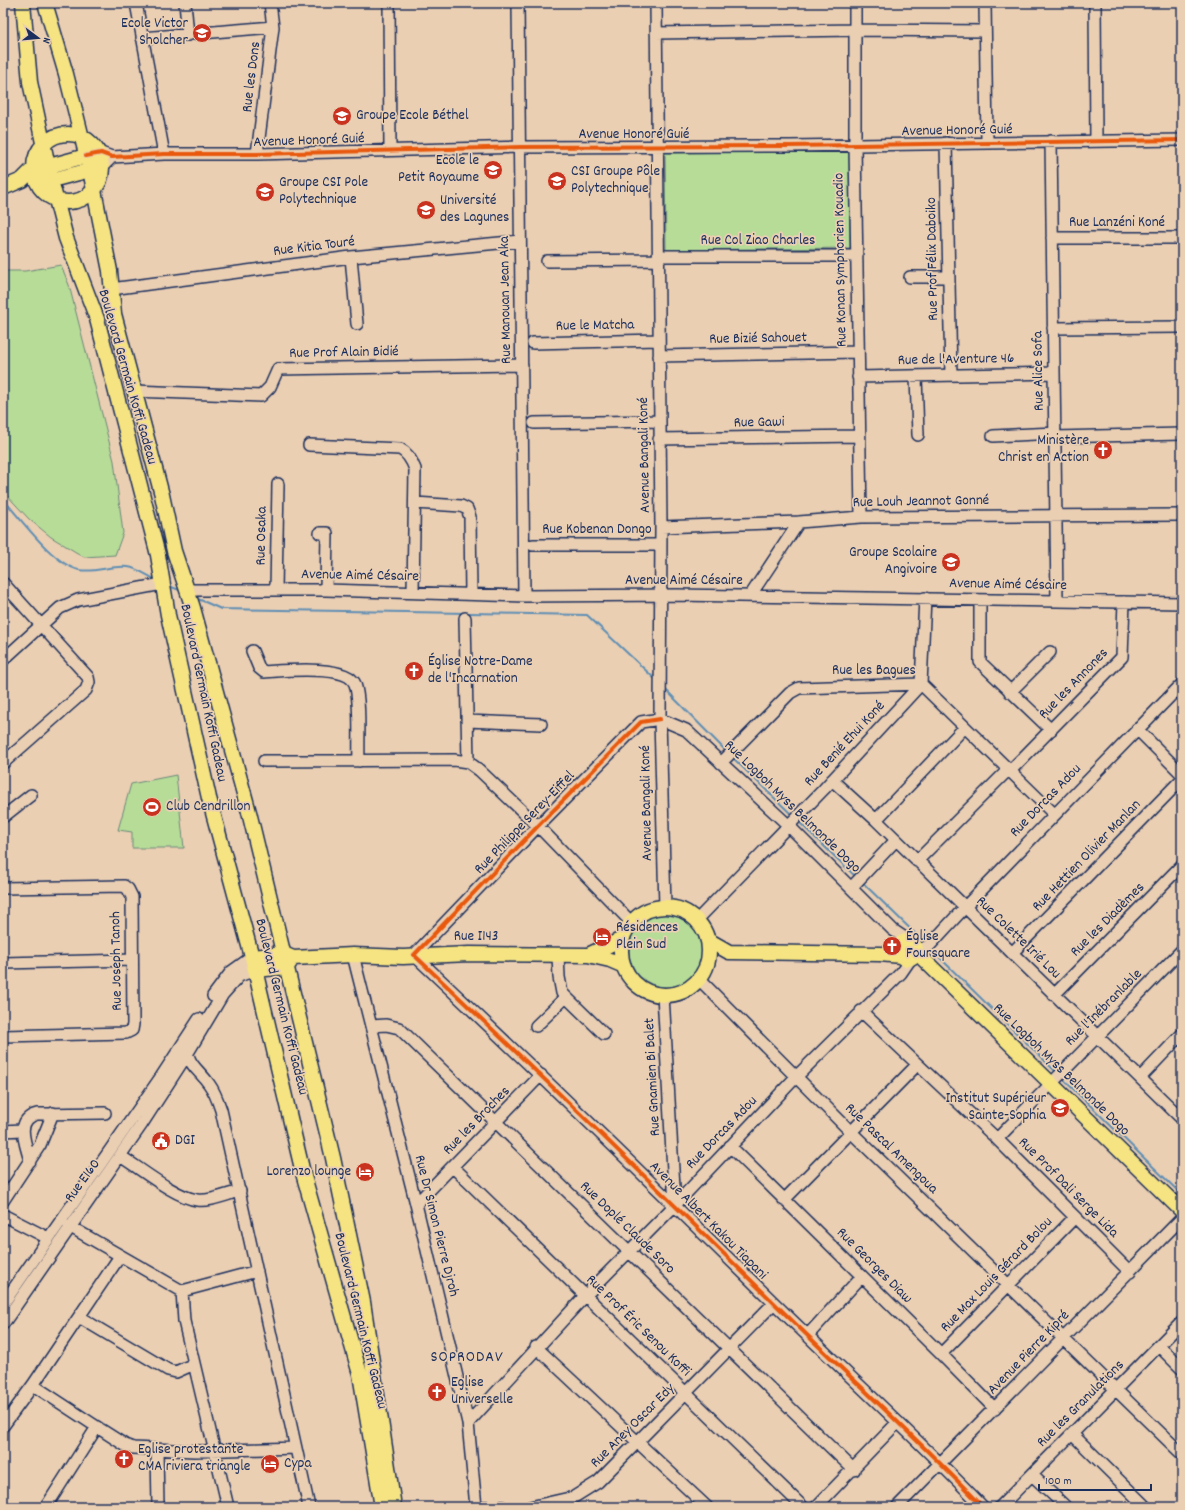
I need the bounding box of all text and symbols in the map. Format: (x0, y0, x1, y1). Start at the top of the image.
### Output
place label: Ecole Victor Sholcher (121, 13, 188, 52)
north arrow (18, 18, 58, 58)
school or university icon: Ecole Victor Sholcher (191, 22, 213, 44)
text: N (37, 35, 54, 46)
street label: Rue les Dons (237, 40, 267, 114)
school or university icon: Groupe Ecole Béthel (331, 105, 353, 127)
place label: Groupe Ecole Béthel (356, 105, 469, 127)
street label: Avenue Honoré Guié (901, 119, 1013, 143)
street label: Avenue Honoré Guié (578, 124, 690, 146)
street label: Avenue Honoré Guié (253, 128, 365, 154)
place label: Ecole le Petit Royaume (398, 150, 479, 189)
school or university icon: Ecole le Petit Royaume (482, 159, 504, 181)
place label: CSI Groupe Pôle Polytechnique (571, 161, 660, 200)
school or university icon: CSI Groupe Pôle Polytechnique (546, 170, 568, 192)
place label: Groupe CSI Pole Polytechnique (279, 172, 368, 211)
street label: Rue Konan Symphorien Kouadio (828, 172, 854, 347)
school or university icon: Groupe CSI Pole Polytechnique (254, 181, 276, 203)
place label: Université des Lagunes (440, 190, 509, 229)
street label: Rue Prof Félix Daboiko (921, 197, 945, 321)
school or university icon: Université des Lagunes (415, 199, 437, 221)
street label: Rue Lanzéni Koné (1069, 212, 1165, 234)
street label: Rue Col Ziao Charles (701, 230, 815, 252)
street label: Rue Kitia Touré (272, 231, 356, 263)
street label: Rue Manouan Jean Aka (494, 235, 518, 364)
street label: Boulevard Germain Koffi Gadeau (91, 287, 163, 467)
street label: Rue le Matcha (555, 314, 635, 338)
street label: Rue Bizié Sahouet (709, 327, 808, 351)
street label: Rue Alice Sofa (1027, 330, 1051, 411)
street label: Rue Prof Alain Bidié (289, 341, 399, 365)
street label: Rue de l'Aventure 46 (898, 348, 1014, 372)
street label: Avenue Bangali Koné (633, 397, 657, 513)
street label: Rue Gawi (733, 412, 785, 434)
place label: Ministère Christ en Action (998, 430, 1089, 469)
church icon: Ministère Christ en Action (1092, 439, 1114, 461)
street label: Rue Louh Jeannot Gonné (853, 490, 989, 514)
street label: Rue Osaka (250, 505, 274, 566)
street label: Rue Kobenan Dongo (542, 519, 652, 541)
place label: Groupe Scolaire Angivoire (849, 542, 937, 581)
school or university icon: Groupe Scolaire Angivoire (940, 551, 962, 573)
street label: Avenue Aimé Césaire (301, 564, 419, 588)
street label: Avenue Aimé Césaire (625, 570, 743, 592)
street label: Avenue Aimé Césaire (949, 573, 1067, 597)
street label: Boulevard Germain Koffi Gadeau (173, 602, 233, 784)
street label: Rue les Annones (1034, 643, 1114, 725)
place label: Église Notre-Dame de l'Incarnation (428, 651, 533, 690)
church icon: Église Notre-Dame de l'Incarnation (403, 660, 425, 682)
street label: Rue les Bagues (832, 660, 916, 682)
street label: Rue Benié Ehui Koné (799, 696, 891, 792)
street label: Rue Logboh Myss Belmonde Dogo (718, 735, 866, 879)
street label: Avenue Bangali Koné (635, 745, 659, 861)
street label: Rue Dorcas Adou (1005, 759, 1087, 843)
street label: Rue Philippe Serey-Eiffel (470, 766, 581, 880)
street label: Rue Hettien Olivier Manlan (1027, 795, 1147, 917)
sports icon: Club Cendrillon (141, 796, 163, 818)
place label: Club Cendrillon (166, 796, 250, 818)
street label: Rue les Diadèmes (1066, 878, 1150, 962)
street label: Rue Colette Irié Lou (970, 891, 1066, 985)
street label: Rue Joseph Tanoh (105, 911, 129, 1011)
street label: Boulevard Germain Koffi Gadeau (248, 916, 314, 1098)
place label: Résidences Plein Sud (616, 917, 678, 956)
street label: Rue I143 (454, 926, 498, 948)
hotel icon: Résidences Plein Sud (591, 926, 613, 948)
place label: Église Foursquare (906, 926, 970, 965)
church icon: Église Foursquare (881, 935, 903, 957)
street label: Rue l'Inébranlable (1060, 964, 1148, 1052)
street label: Rue Logboh Myss Belmonde Dogo (987, 998, 1135, 1142)
street label: Rue Gnamien Bi Balet (639, 1017, 667, 1137)
street label: Rue les Broches (438, 1081, 516, 1161)
place label: Institut Supérieur Sainte-Sophia (945, 1088, 1047, 1127)
street label: Rue Dorcas Adou (681, 1091, 763, 1175)
school or university icon: Institut Supérieur Sainte-Sophia (1049, 1097, 1071, 1119)
street label: Rue Pascal Amengoua (839, 1098, 944, 1200)
public building icon: DGI (150, 1130, 172, 1152)
place label: DGI (175, 1130, 195, 1152)
street label: Rue Prof Dali Serge Lida (1013, 1133, 1124, 1244)
street label: Rue Dr Simon Pierre Djroh (408, 1153, 464, 1299)
street label: Rue E160 (60, 1155, 106, 1207)
street label: Avenue Albert Kakou Tiapani (644, 1157, 773, 1286)
place label: Lorenzo lounge (266, 1161, 351, 1183)
hotel icon: Lorenzo lounge (354, 1161, 376, 1183)
street label: Rue Doplé Claude Soro (574, 1176, 680, 1280)
street label: Rue Max Louis Gérard Bolou (936, 1212, 1058, 1338)
street label: Rue Georges Diaw (831, 1223, 917, 1309)
street label: Boulevard Germain Koffi Gadeau (327, 1230, 393, 1412)
street label: Rue Prof Éric Senou Koffi (580, 1270, 696, 1383)
street label: Avenue Pierre Kipré (983, 1306, 1075, 1400)
district label: SOPRODAV (430, 1346, 504, 1369)
street label: Rue les Granulations (1032, 1355, 1130, 1453)
place label: Eglise Universelle (451, 1372, 513, 1411)
street label: Rue Aney Oscar Edy (586, 1378, 681, 1473)
church icon: Eglise Universelle (426, 1381, 448, 1403)
place label: Eglise protestante CMA riviera triangle (138, 1439, 251, 1478)
church icon: Eglise protestante CMA riviera triangle (113, 1448, 135, 1470)
hotel icon: Cypa (259, 1453, 281, 1475)
place label: Cypa (284, 1453, 312, 1475)
scale bar (1039, 1466, 1151, 1492)
text: 100 m (1045, 1473, 1072, 1490)

